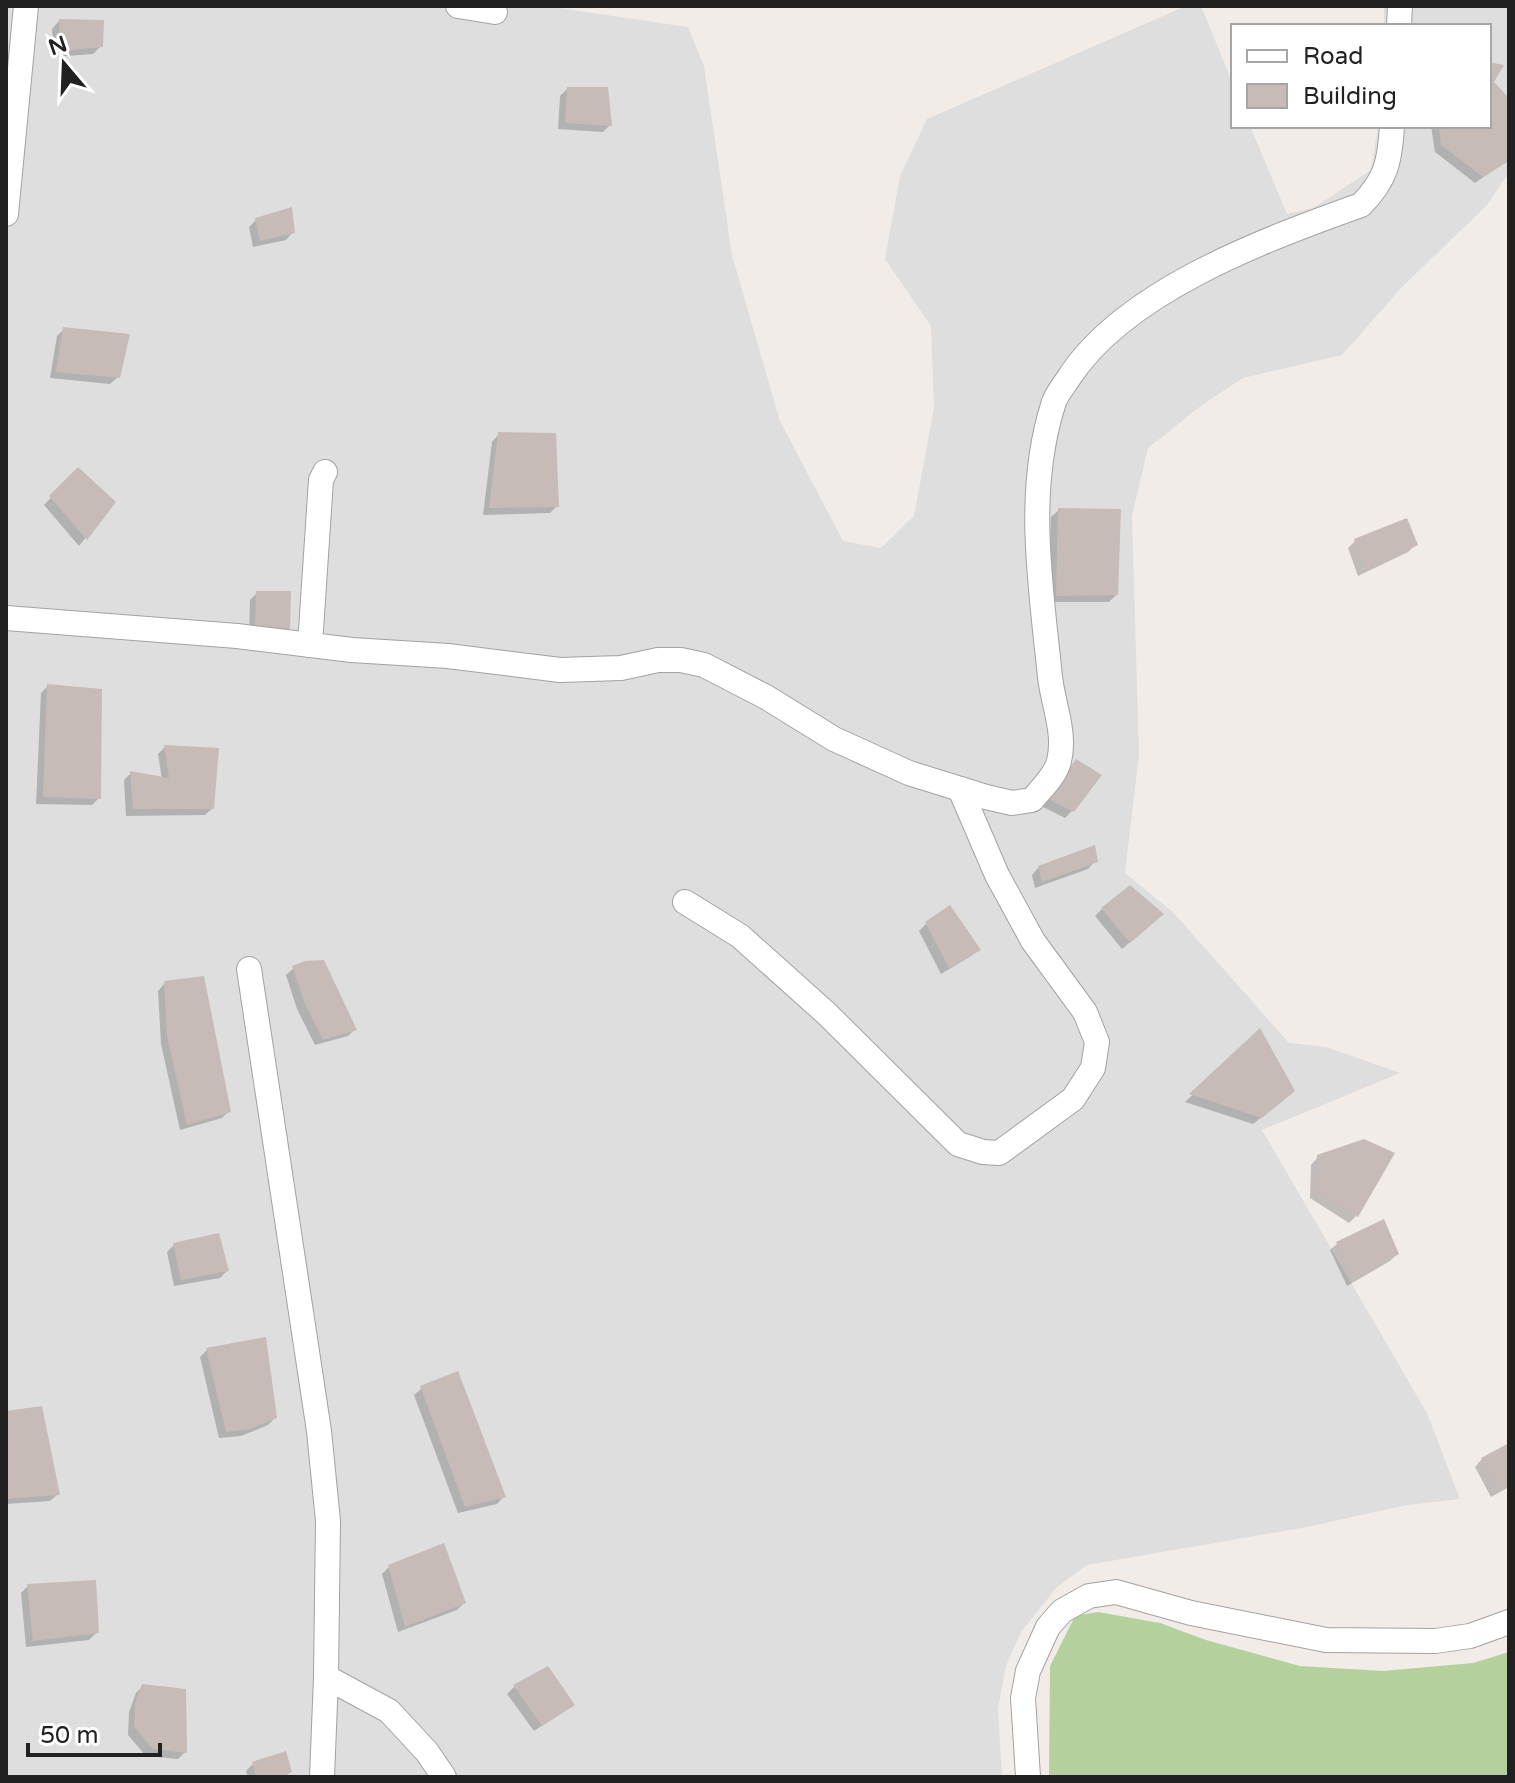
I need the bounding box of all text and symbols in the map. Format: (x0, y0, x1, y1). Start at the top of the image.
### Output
north arrow (24, 24, 104, 104)
legend (1231, 24, 1491, 128)
text: N (45, 31, 70, 61)
text: Road (1303, 42, 1363, 71)
text: Building (1303, 82, 1397, 111)
scale bar (28, 1707, 160, 1757)
text: 50 m (40, 1721, 98, 1750)

